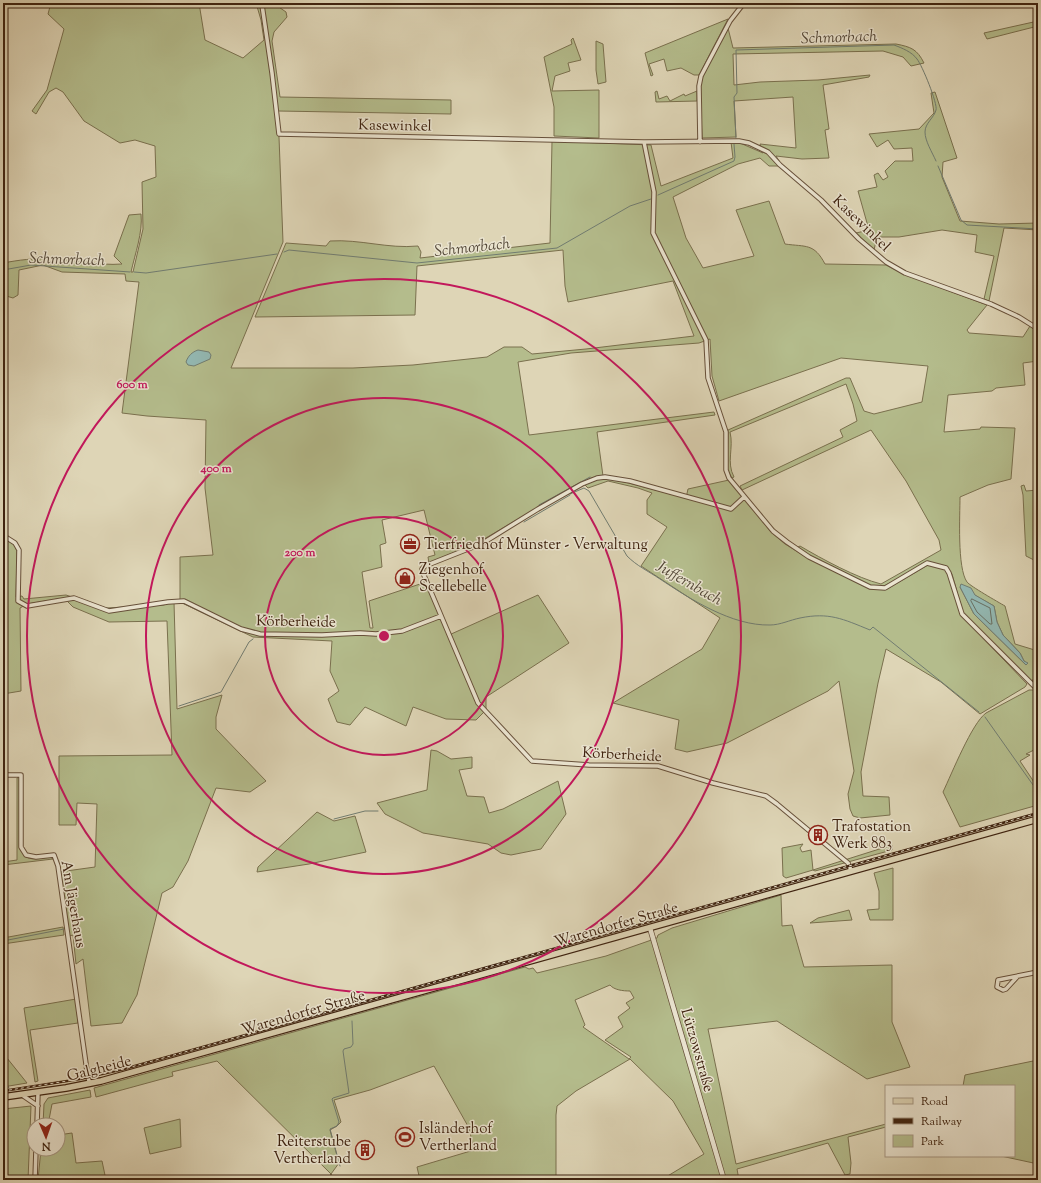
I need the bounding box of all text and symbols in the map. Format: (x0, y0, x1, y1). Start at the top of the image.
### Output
water label: Schmorbach (801, 26, 878, 51)
street label: Kasewinkel (358, 115, 432, 138)
street label: Kasewinkel (827, 191, 895, 257)
water label: Schmorbach (433, 233, 512, 264)
water label: Schmorbach (28, 248, 106, 273)
text: 600 m (116, 376, 148, 394)
text: 400 m (199, 460, 232, 478)
office icon: Tierfriedhof Münster - Verwaltung (399, 533, 421, 555)
place label: Tierfriedhof Münster - Verwaltung (424, 535, 648, 556)
text: 200 m (285, 544, 315, 562)
water label: Juffernbach (651, 556, 726, 612)
place label: Ziegenhof Scellebelle (419, 560, 487, 598)
shop icon: Ziegenhof Scellebelle (394, 567, 416, 589)
street label: Körberheide (256, 611, 336, 634)
centre of rings (377, 629, 391, 643)
street label: Körberheide (582, 743, 662, 768)
place label: Trafostation Werk 883 (832, 817, 911, 855)
building icon: Trafostation Werk 883 (807, 824, 829, 846)
street label: Am Jägerhaus (54, 859, 91, 950)
street label: Warendorfer Straße (552, 898, 681, 953)
street label: Warendorfer Straße (239, 986, 368, 1041)
street label: Lützowstraße (675, 1006, 718, 1095)
street label: Galgheide (65, 1051, 134, 1088)
legend (885, 1085, 1015, 1157)
text: Road (921, 1093, 948, 1111)
text: Railway (921, 1113, 962, 1131)
north arrow (26, 1117, 66, 1157)
place label: Isländerhof Vertherland (419, 1119, 497, 1157)
sports icon: Isländerhof Vertherland (394, 1126, 416, 1148)
place label: Reiterstube Vertherland (273, 1132, 352, 1170)
text: Park (921, 1133, 944, 1151)
text: N (41, 1138, 52, 1154)
building icon: Reiterstube Vertherland (354, 1139, 376, 1161)

